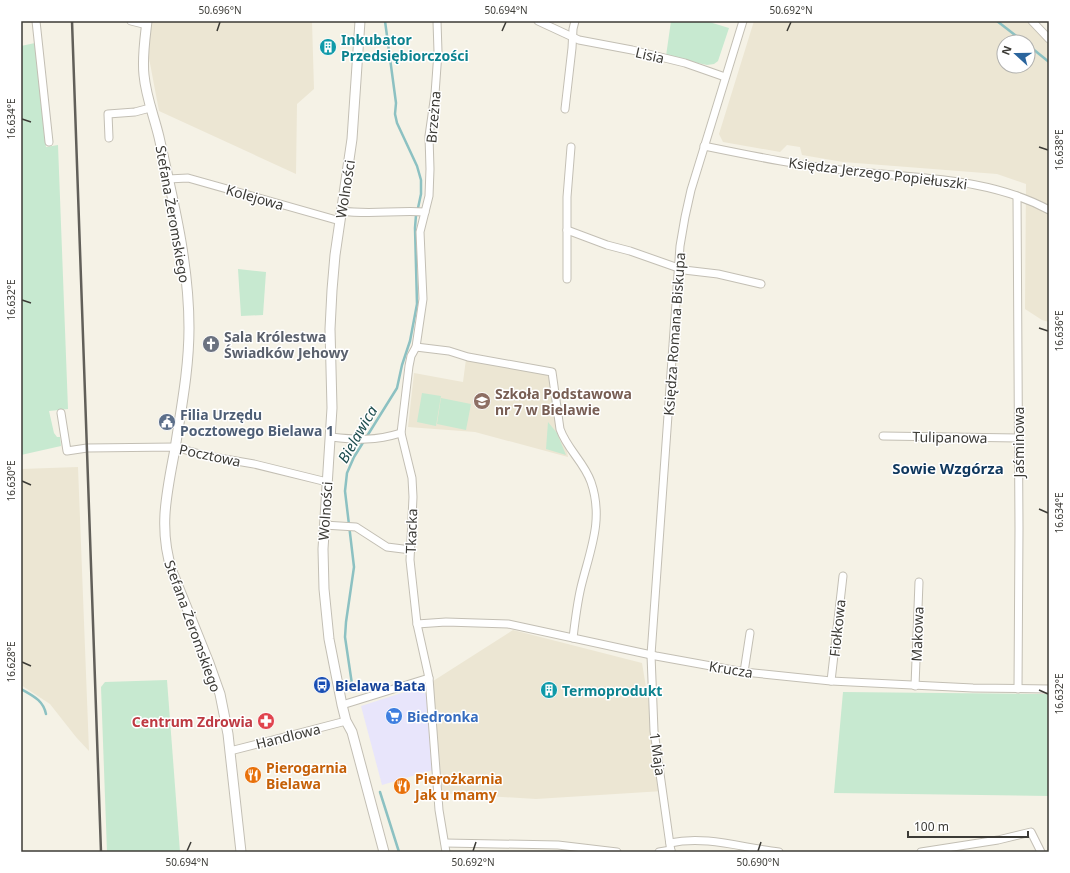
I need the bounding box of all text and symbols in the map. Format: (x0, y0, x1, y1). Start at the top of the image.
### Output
text: 50.696°N (198, 3, 242, 17)
text: 50.694°N (484, 3, 528, 17)
text: 50.692°N (769, 3, 813, 17)
place label: Inkubator Przedsiębiorczości (341, 30, 469, 65)
north arrow (996, 34, 1036, 74)
building icon: Inkubator Przedsiębiorczości (318, 37, 338, 57)
street label: Lisia (634, 42, 666, 68)
text: N (998, 43, 1015, 57)
street label: Brzeżna (421, 90, 445, 144)
text: 16.634°E (4, 98, 18, 140)
text: 16.638°E (1052, 129, 1066, 171)
street label: Stefana Żeromskiego (152, 144, 194, 284)
street label: Księdza Jerzego Popiełuszki (788, 153, 968, 193)
street label: Wolności (331, 158, 359, 220)
street label: Kolejowa (224, 180, 286, 214)
street label: Księdza Romana Biskupa (659, 252, 689, 416)
text: 16.632°E (4, 279, 18, 321)
text: 16.636°E (1052, 310, 1066, 352)
place label: Sala Królestwa Świadków Jehowy (224, 327, 348, 362)
church icon: Sala Królestwa Świadków Jehowy (201, 334, 221, 354)
place label: Szkoła Podstawowa nr 7 w Bielawie (495, 384, 632, 419)
school or university icon: Szkoła Podstawowa nr 7 w Bielawie (472, 391, 492, 411)
water label: Bielawica (333, 401, 382, 466)
place label: Filia Urzędu Pocztowego Bielawa 1 (180, 405, 334, 440)
street label: Jaśminowa (1009, 407, 1028, 479)
public building icon: Filia Urzędu Pocztowego Bielawa 1 (157, 412, 177, 432)
street label: Tulipanowa (912, 427, 988, 447)
street label: Pocztowa (178, 439, 242, 471)
district label: Sowie Wzgórza (892, 458, 1004, 478)
text: 16.630°E (4, 460, 18, 502)
street label: Wolności (313, 481, 337, 541)
text: 16.634°E (1052, 492, 1066, 534)
street label: Tkacka (401, 508, 421, 554)
street label: Stefana Żeromskiego (160, 557, 226, 695)
street label: Fiołkowa (825, 598, 849, 658)
street label: Makowa (907, 606, 927, 662)
text: 16.628°E (4, 641, 18, 683)
street label: Krucza (708, 656, 754, 682)
text: 16.632°E (1052, 673, 1066, 715)
bus stop icon: Bielawa Bata (312, 675, 332, 695)
place label: Bielawa Bata (335, 676, 426, 695)
building icon: Termoprodukt (539, 680, 559, 700)
place label: Termoprodukt (562, 681, 662, 700)
supermarket icon: Biedronka (384, 706, 404, 726)
place label: Biedronka (407, 707, 479, 726)
pharmacy icon: Centrum Zdrowia (256, 711, 276, 731)
place label: Centrum Zdrowia (132, 712, 253, 731)
street label: Handlowa (254, 719, 322, 753)
street label: 1 Maja (646, 731, 670, 777)
place label: Pierogarnia Bielawa (266, 758, 347, 793)
restaurant icon: Pierogarnia Bielawa (243, 765, 263, 785)
place label: Pierożkarnia Jak u mamy (413, 769, 503, 804)
restaurant icon: Pierożkarnia Jak u mamy (392, 776, 412, 796)
scale bar (908, 813, 1028, 839)
text: 100 m (914, 818, 949, 835)
text: 50.694°N (165, 855, 209, 869)
text: 50.692°N (451, 855, 495, 869)
text: 50.690°N (736, 855, 780, 869)

